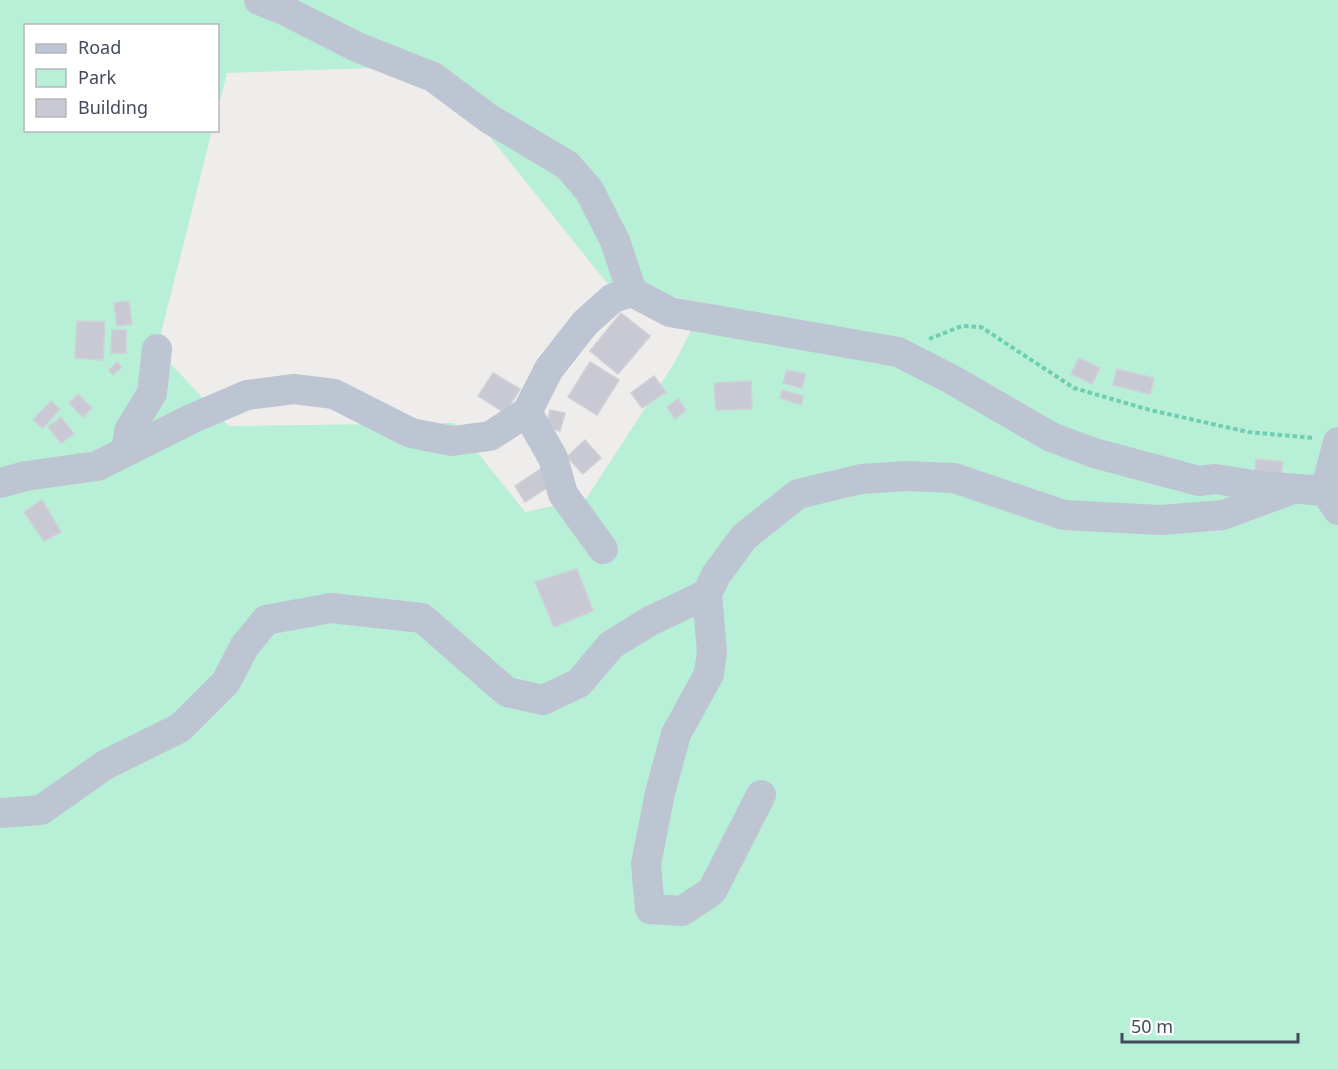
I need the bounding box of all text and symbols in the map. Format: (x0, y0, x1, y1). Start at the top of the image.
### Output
legend (24, 24, 219, 132)
text: Road (78, 35, 121, 59)
text: Park (78, 65, 116, 89)
text: Building (78, 95, 148, 119)
scale bar (1122, 1006, 1298, 1044)
text: 50 m (1131, 1014, 1173, 1038)

